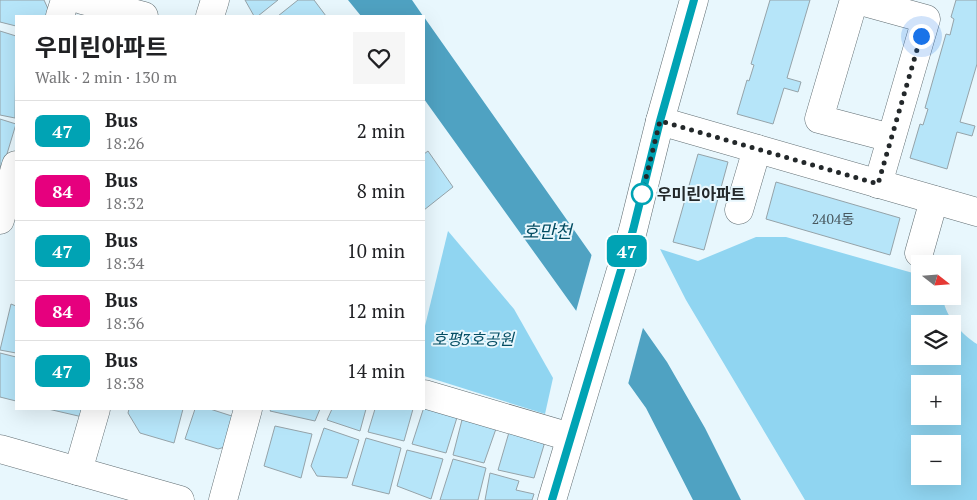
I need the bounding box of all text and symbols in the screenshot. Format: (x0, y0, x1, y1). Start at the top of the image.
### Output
your location (909, 24, 934, 49)
text: 우미린아파트 (35, 31, 167, 63)
button: heart (353, 32, 405, 84)
text: Walk · 2 min · 130 m (35, 66, 177, 88)
text: Bus (105, 107, 138, 132)
text: 2 min (357, 118, 405, 143)
text: 47 (52, 119, 73, 143)
text: 18:26 (105, 132, 144, 154)
text: Bus (105, 167, 138, 192)
text: 8 min (357, 178, 405, 203)
text: 84 (52, 179, 73, 203)
marker: 우미린아파트 (631, 183, 653, 205)
place label: 우미린아파트 (657, 183, 746, 205)
text: 18:32 (105, 192, 144, 214)
house number: 2404동 (812, 209, 854, 228)
water label: 호만천 (522, 219, 574, 243)
text: Bus (105, 227, 138, 252)
line badge: 47 (604, 235, 650, 267)
text: 10 min (347, 238, 405, 263)
text: 47 (52, 239, 73, 263)
text: 47 (617, 239, 637, 263)
text: 18:34 (105, 252, 144, 274)
north arrow (911, 255, 961, 305)
map controls (911, 255, 961, 485)
text: Bus (105, 287, 138, 312)
text: 12 min (347, 298, 405, 323)
text: 84 (52, 299, 73, 323)
text: 18:36 (105, 312, 144, 334)
button: layers (911, 315, 961, 365)
park label: 호평3호공원 (432, 328, 515, 350)
text: Bus (105, 347, 138, 372)
text: 14 min (347, 358, 405, 383)
text: 47 (52, 359, 73, 383)
text: 18:38 (105, 372, 144, 394)
button: + (911, 375, 961, 425)
button: − (911, 435, 961, 485)

